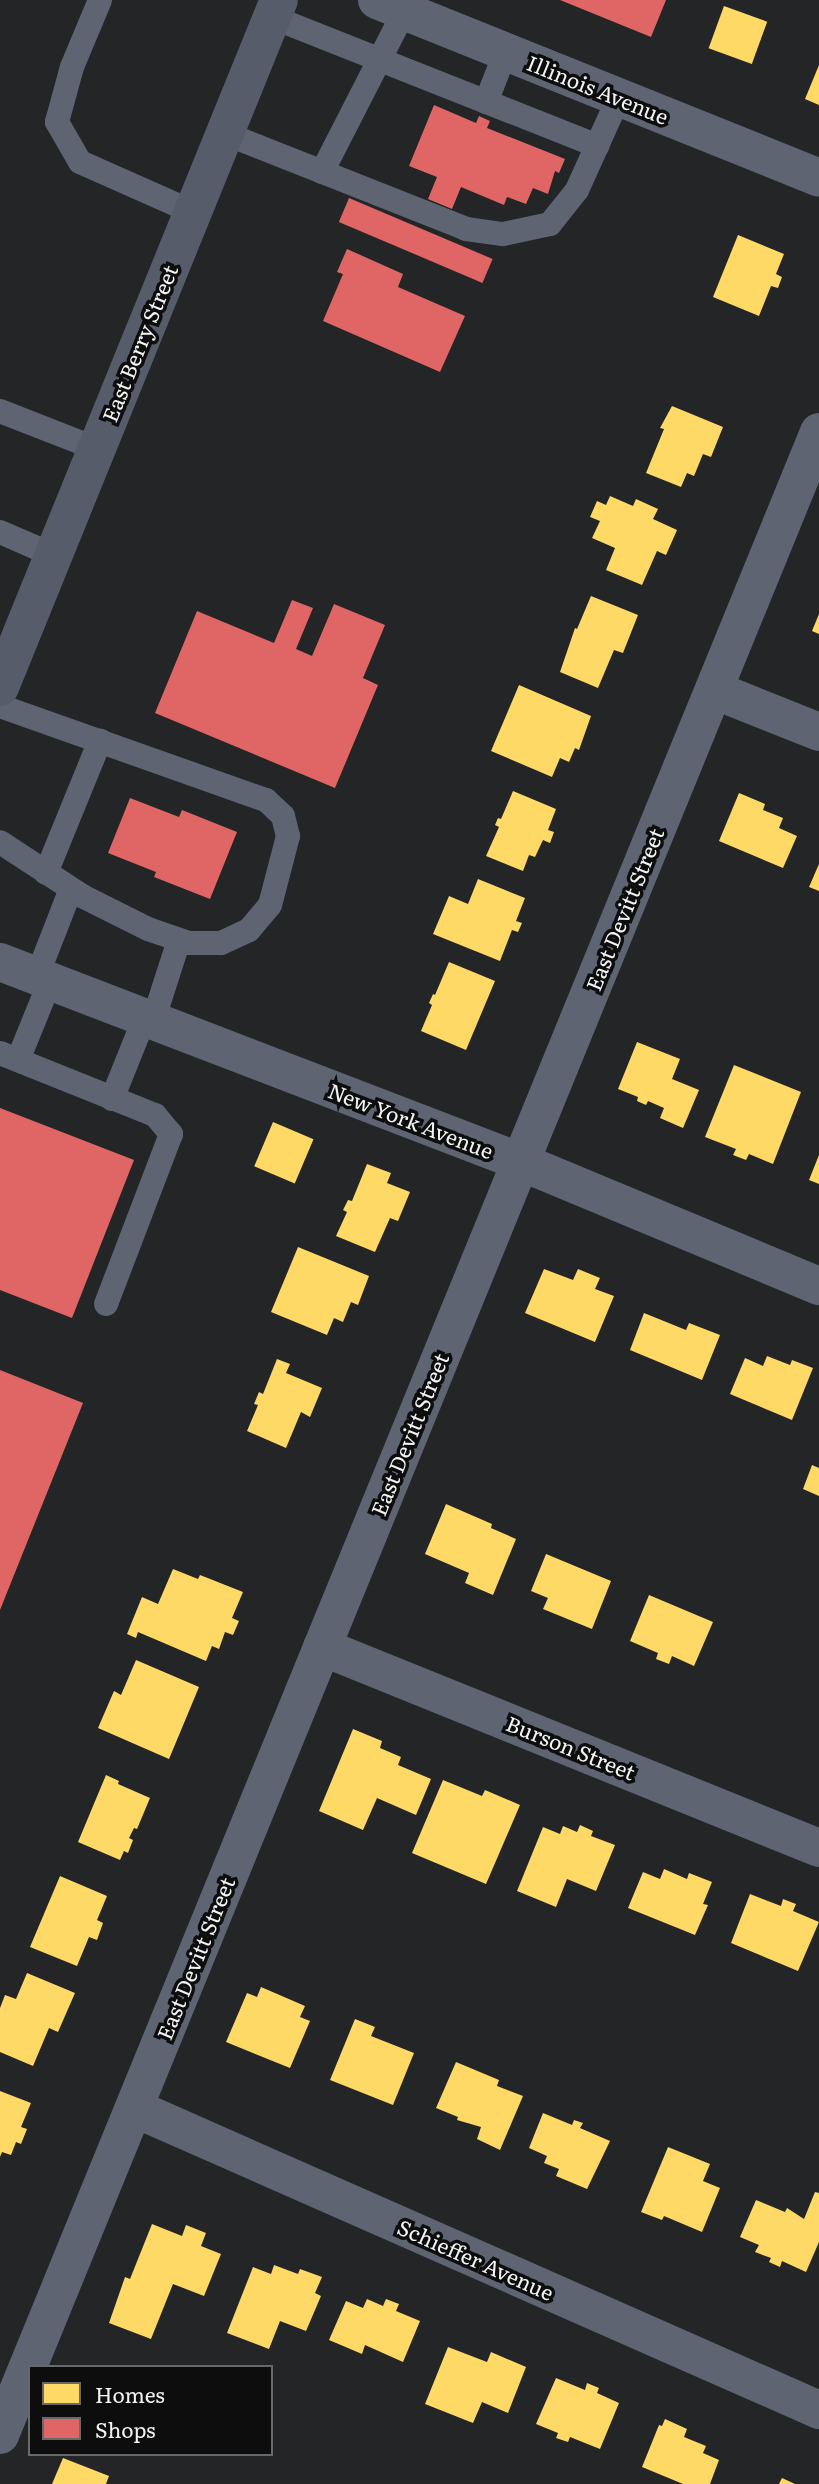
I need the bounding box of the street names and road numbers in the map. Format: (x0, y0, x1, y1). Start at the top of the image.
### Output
street label: Illinois Avenue (524, 49, 672, 129)
street label: East Berry Street (96, 261, 182, 425)
street label: East Devitt Street (580, 824, 668, 994)
street label: New York Avenue (325, 1077, 497, 1163)
street label: East Devitt Street (365, 1349, 453, 1519)
street label: Burson Street (503, 1710, 639, 1784)
street label: East Devitt Street (151, 1873, 239, 2043)
street label: Schieffer Avenue (394, 2213, 558, 2305)

